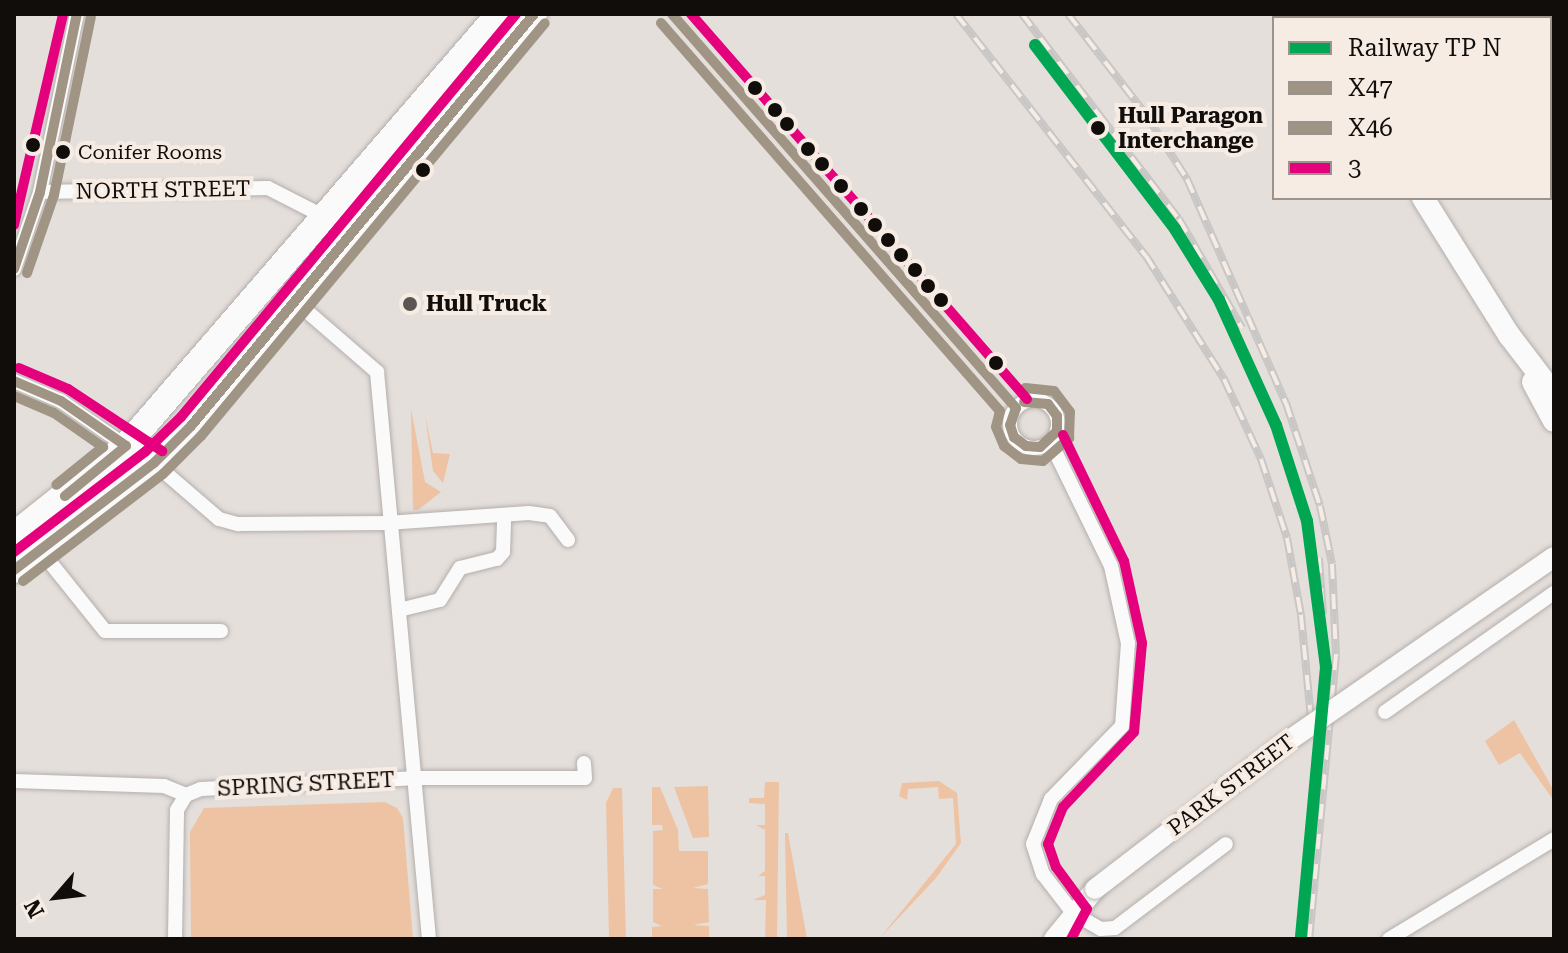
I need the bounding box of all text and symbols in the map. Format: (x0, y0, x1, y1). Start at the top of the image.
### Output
legend (1272, 16, 1552, 200)
text: Railway TP N (1348, 34, 1502, 62)
text: X47 (1348, 74, 1393, 102)
unlabelled marker (747, 80, 763, 96)
unlabelled marker (767, 102, 783, 118)
place label: Hull Paragon Interchange (1118, 102, 1263, 154)
text: X46 (1348, 114, 1393, 142)
marker: Hull Paragon Interchange (1085, 115, 1111, 141)
unlabelled marker (779, 116, 795, 132)
unlabelled marker (25, 137, 41, 153)
place label: Conifer Rooms (78, 140, 222, 164)
unlabelled marker (800, 141, 816, 157)
marker: Conifer Rooms (55, 144, 71, 160)
text: 3 (1348, 154, 1361, 182)
unlabelled marker (814, 156, 830, 172)
unlabelled marker (415, 162, 431, 178)
street label: NORTH STREET (75, 175, 251, 205)
unlabelled marker (833, 178, 849, 194)
unlabelled marker (853, 201, 869, 217)
unlabelled marker (867, 217, 883, 233)
unlabelled marker (880, 232, 896, 248)
unlabelled marker (893, 247, 909, 263)
unlabelled marker (907, 262, 923, 278)
unlabelled marker (920, 278, 936, 294)
place label: Hull Truck (426, 291, 547, 317)
unlabelled marker (933, 292, 949, 308)
marker: Hull Truck (401, 295, 419, 313)
unlabelled marker (988, 355, 1004, 371)
street label: PARK STREET (1163, 729, 1299, 841)
street label: SPRING STREET (217, 766, 395, 802)
north arrow (16, 857, 96, 937)
text: N (19, 895, 49, 922)

